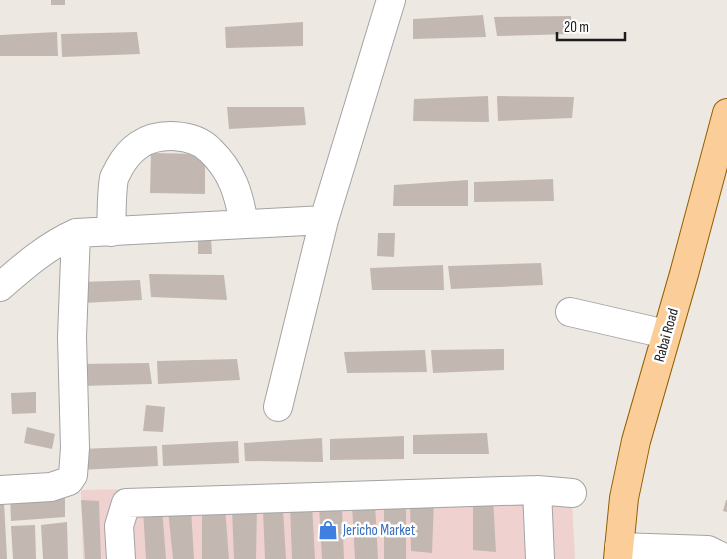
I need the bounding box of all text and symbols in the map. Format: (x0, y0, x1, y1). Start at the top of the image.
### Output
scale bar (557, 10, 624, 42)
text: 20 m (564, 18, 589, 37)
street label: Rabai Road (650, 306, 683, 364)
shop icon: Jericho Market (317, 519, 339, 541)
place label: Jericho Market (342, 521, 416, 540)

